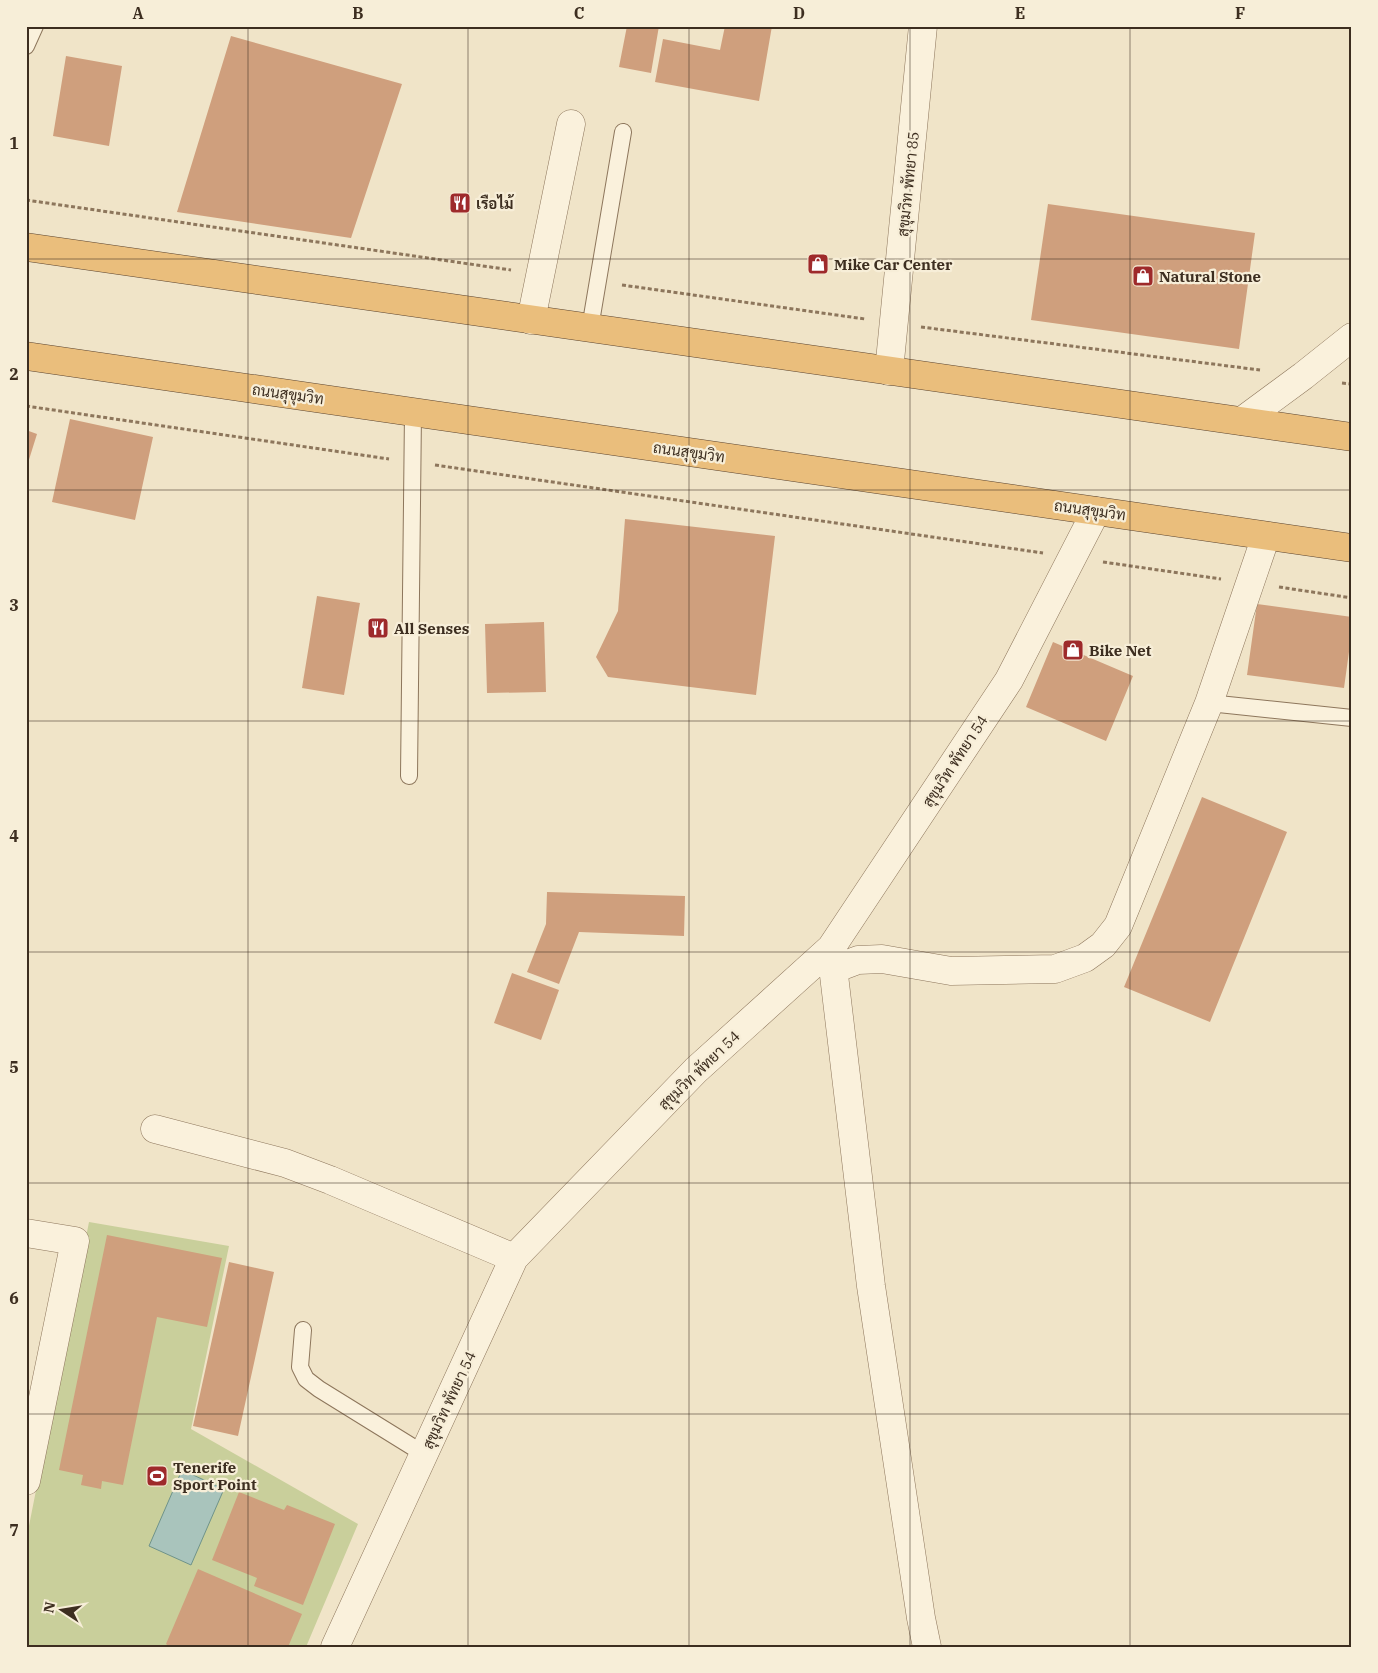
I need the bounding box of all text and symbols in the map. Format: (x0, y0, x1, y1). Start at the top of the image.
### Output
text: A (132, 3, 144, 23)
text: B (352, 3, 364, 23)
text: C (574, 3, 584, 23)
text: D (793, 3, 805, 23)
text: E (1015, 3, 1025, 23)
text: F (1235, 3, 1245, 23)
street label: สุขุมวิท พัทยา 85 (893, 130, 925, 238)
text: 1 (9, 133, 19, 153)
restaurant icon: เรือไม้ (448, 191, 472, 215)
place label: เรือไม้ (476, 194, 515, 213)
shop icon: Mike Car Center (806, 252, 830, 276)
place label: Mike Car Center (834, 255, 953, 274)
shop icon: Natural Stone (1131, 264, 1155, 288)
place label: Natural Stone (1159, 267, 1261, 286)
text: 2 (9, 364, 19, 384)
street label: ถนนสุขุมวิท (251, 380, 325, 410)
street label: ถนนสุขุมวิท (652, 438, 726, 468)
street label: ถนนสุขุมวิท (1053, 496, 1127, 526)
text: 3 (9, 595, 19, 615)
restaurant icon: All Senses (366, 616, 390, 640)
place label: All Senses (394, 619, 469, 638)
shop icon: Bike Net (1061, 638, 1085, 662)
place label: Bike Net (1089, 641, 1152, 660)
street label: สุขุมวิท พัทยา 54 (918, 711, 993, 812)
text: 4 (9, 826, 19, 846)
street label: สุขุมวิท พัทยา 54 (654, 1026, 745, 1115)
text: 5 (9, 1057, 19, 1077)
text: 6 (9, 1288, 19, 1308)
street label: สุขุมวิท พัทยา 54 (418, 1348, 482, 1453)
place label: Tenerife Sport Point (173, 1458, 257, 1494)
sports icon: Tenerife Sport Point (145, 1464, 169, 1488)
text: 7 (9, 1520, 19, 1540)
north arrow (38, 1586, 88, 1636)
text: N (39, 1600, 59, 1615)

